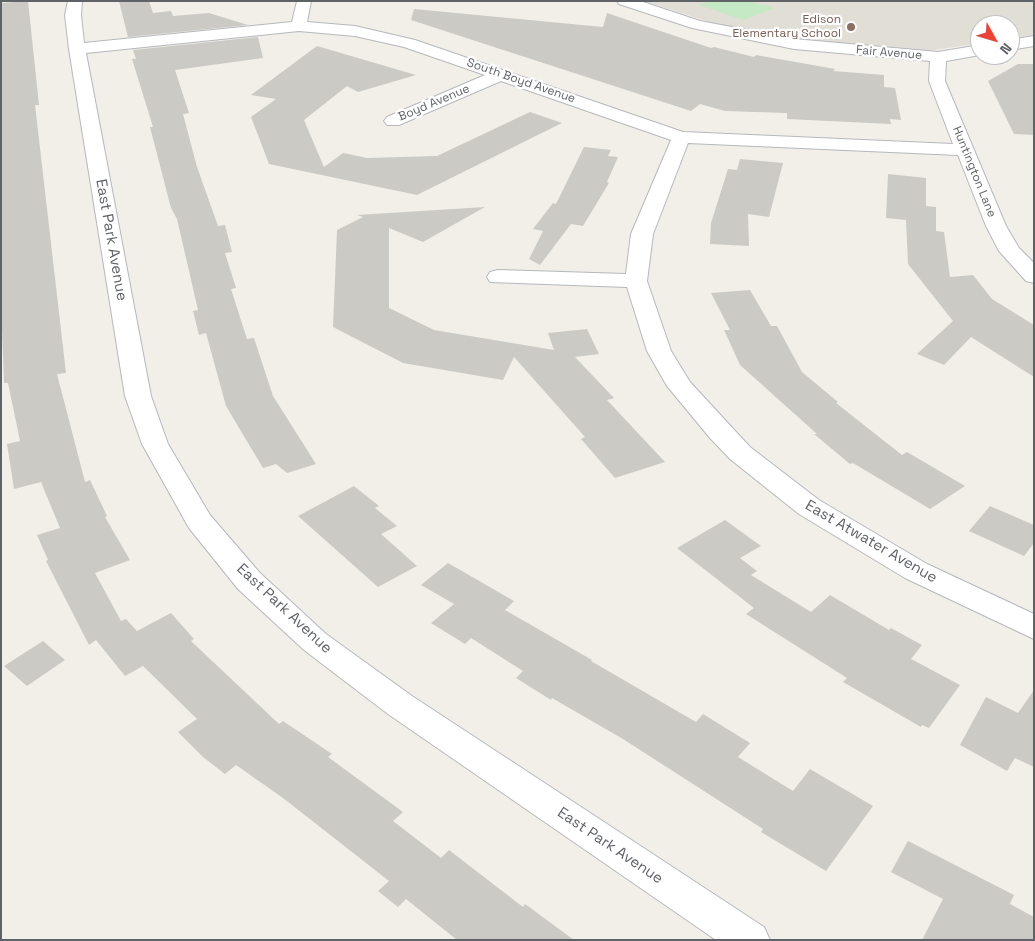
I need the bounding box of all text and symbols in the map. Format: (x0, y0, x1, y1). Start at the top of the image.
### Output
place label: Edison Elementary School (733, 13, 841, 41)
north arrow (970, 15, 1020, 65)
marker: Edison Elementary School (845, 21, 857, 33)
text: N (996, 39, 1016, 58)
street label: Fair Avenue (855, 43, 923, 63)
street label: South Boyd Avenue (465, 56, 577, 106)
street label: Boyd Avenue (396, 82, 472, 124)
street label: Huntington Lane (949, 124, 999, 220)
street label: East Park Avenue (91, 178, 131, 302)
street label: East Atwater Avenue (802, 497, 940, 587)
street label: East Park Avenue (233, 560, 335, 658)
street label: East Park Avenue (554, 804, 666, 888)

